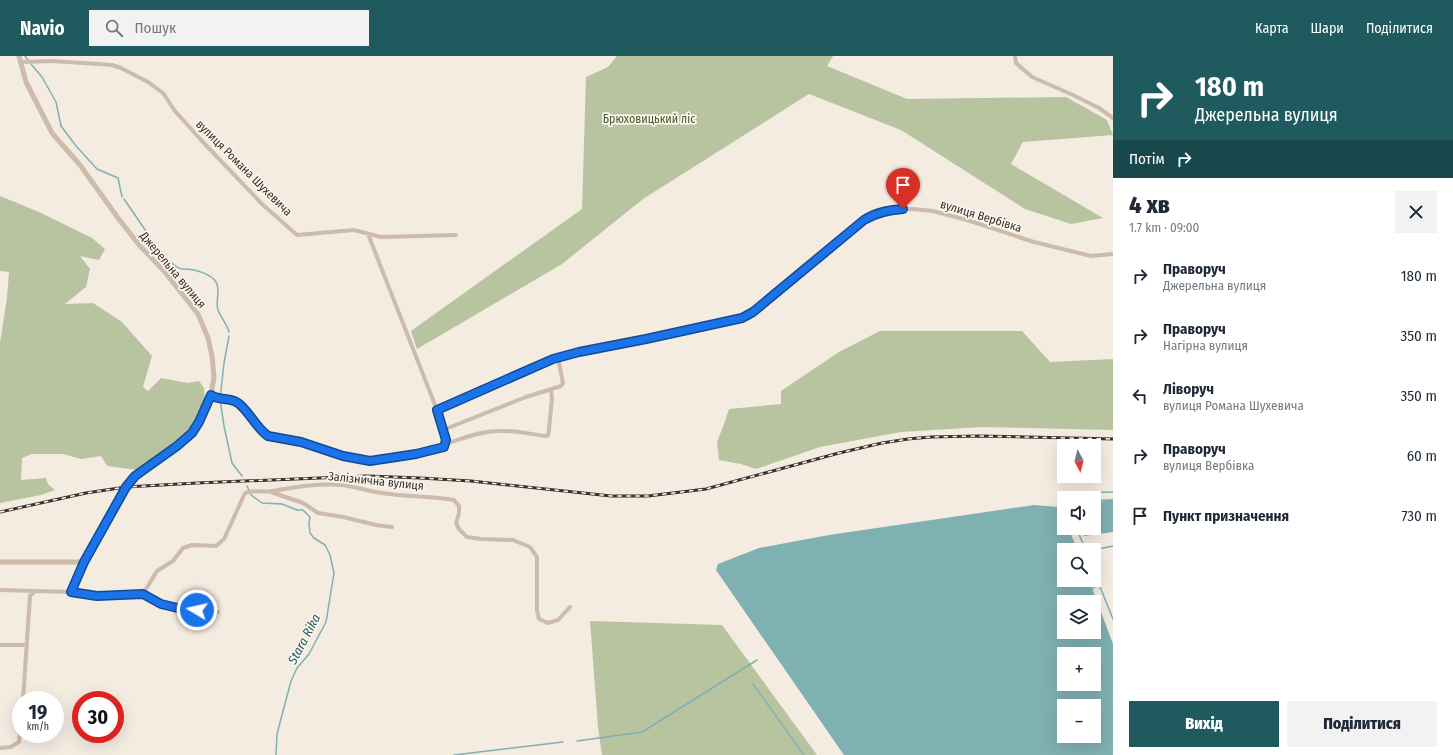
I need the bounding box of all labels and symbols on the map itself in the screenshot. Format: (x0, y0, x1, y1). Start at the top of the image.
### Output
park label: Брюховицький ліс (603, 112, 695, 126)
street label: вулиця Романа Шухевича (193, 117, 295, 219)
pin (886, 168, 920, 209)
street label: вулиця Вербівка (939, 197, 1023, 235)
street label: Джерельна вулиця (136, 228, 209, 311)
north arrow (1057, 439, 1101, 483)
street label: Залізнична вулиця (328, 469, 424, 493)
position arrow (176, 589, 218, 631)
water label: Stara Rika (284, 611, 324, 667)
speed limit sign: 30 (72, 691, 124, 743)

